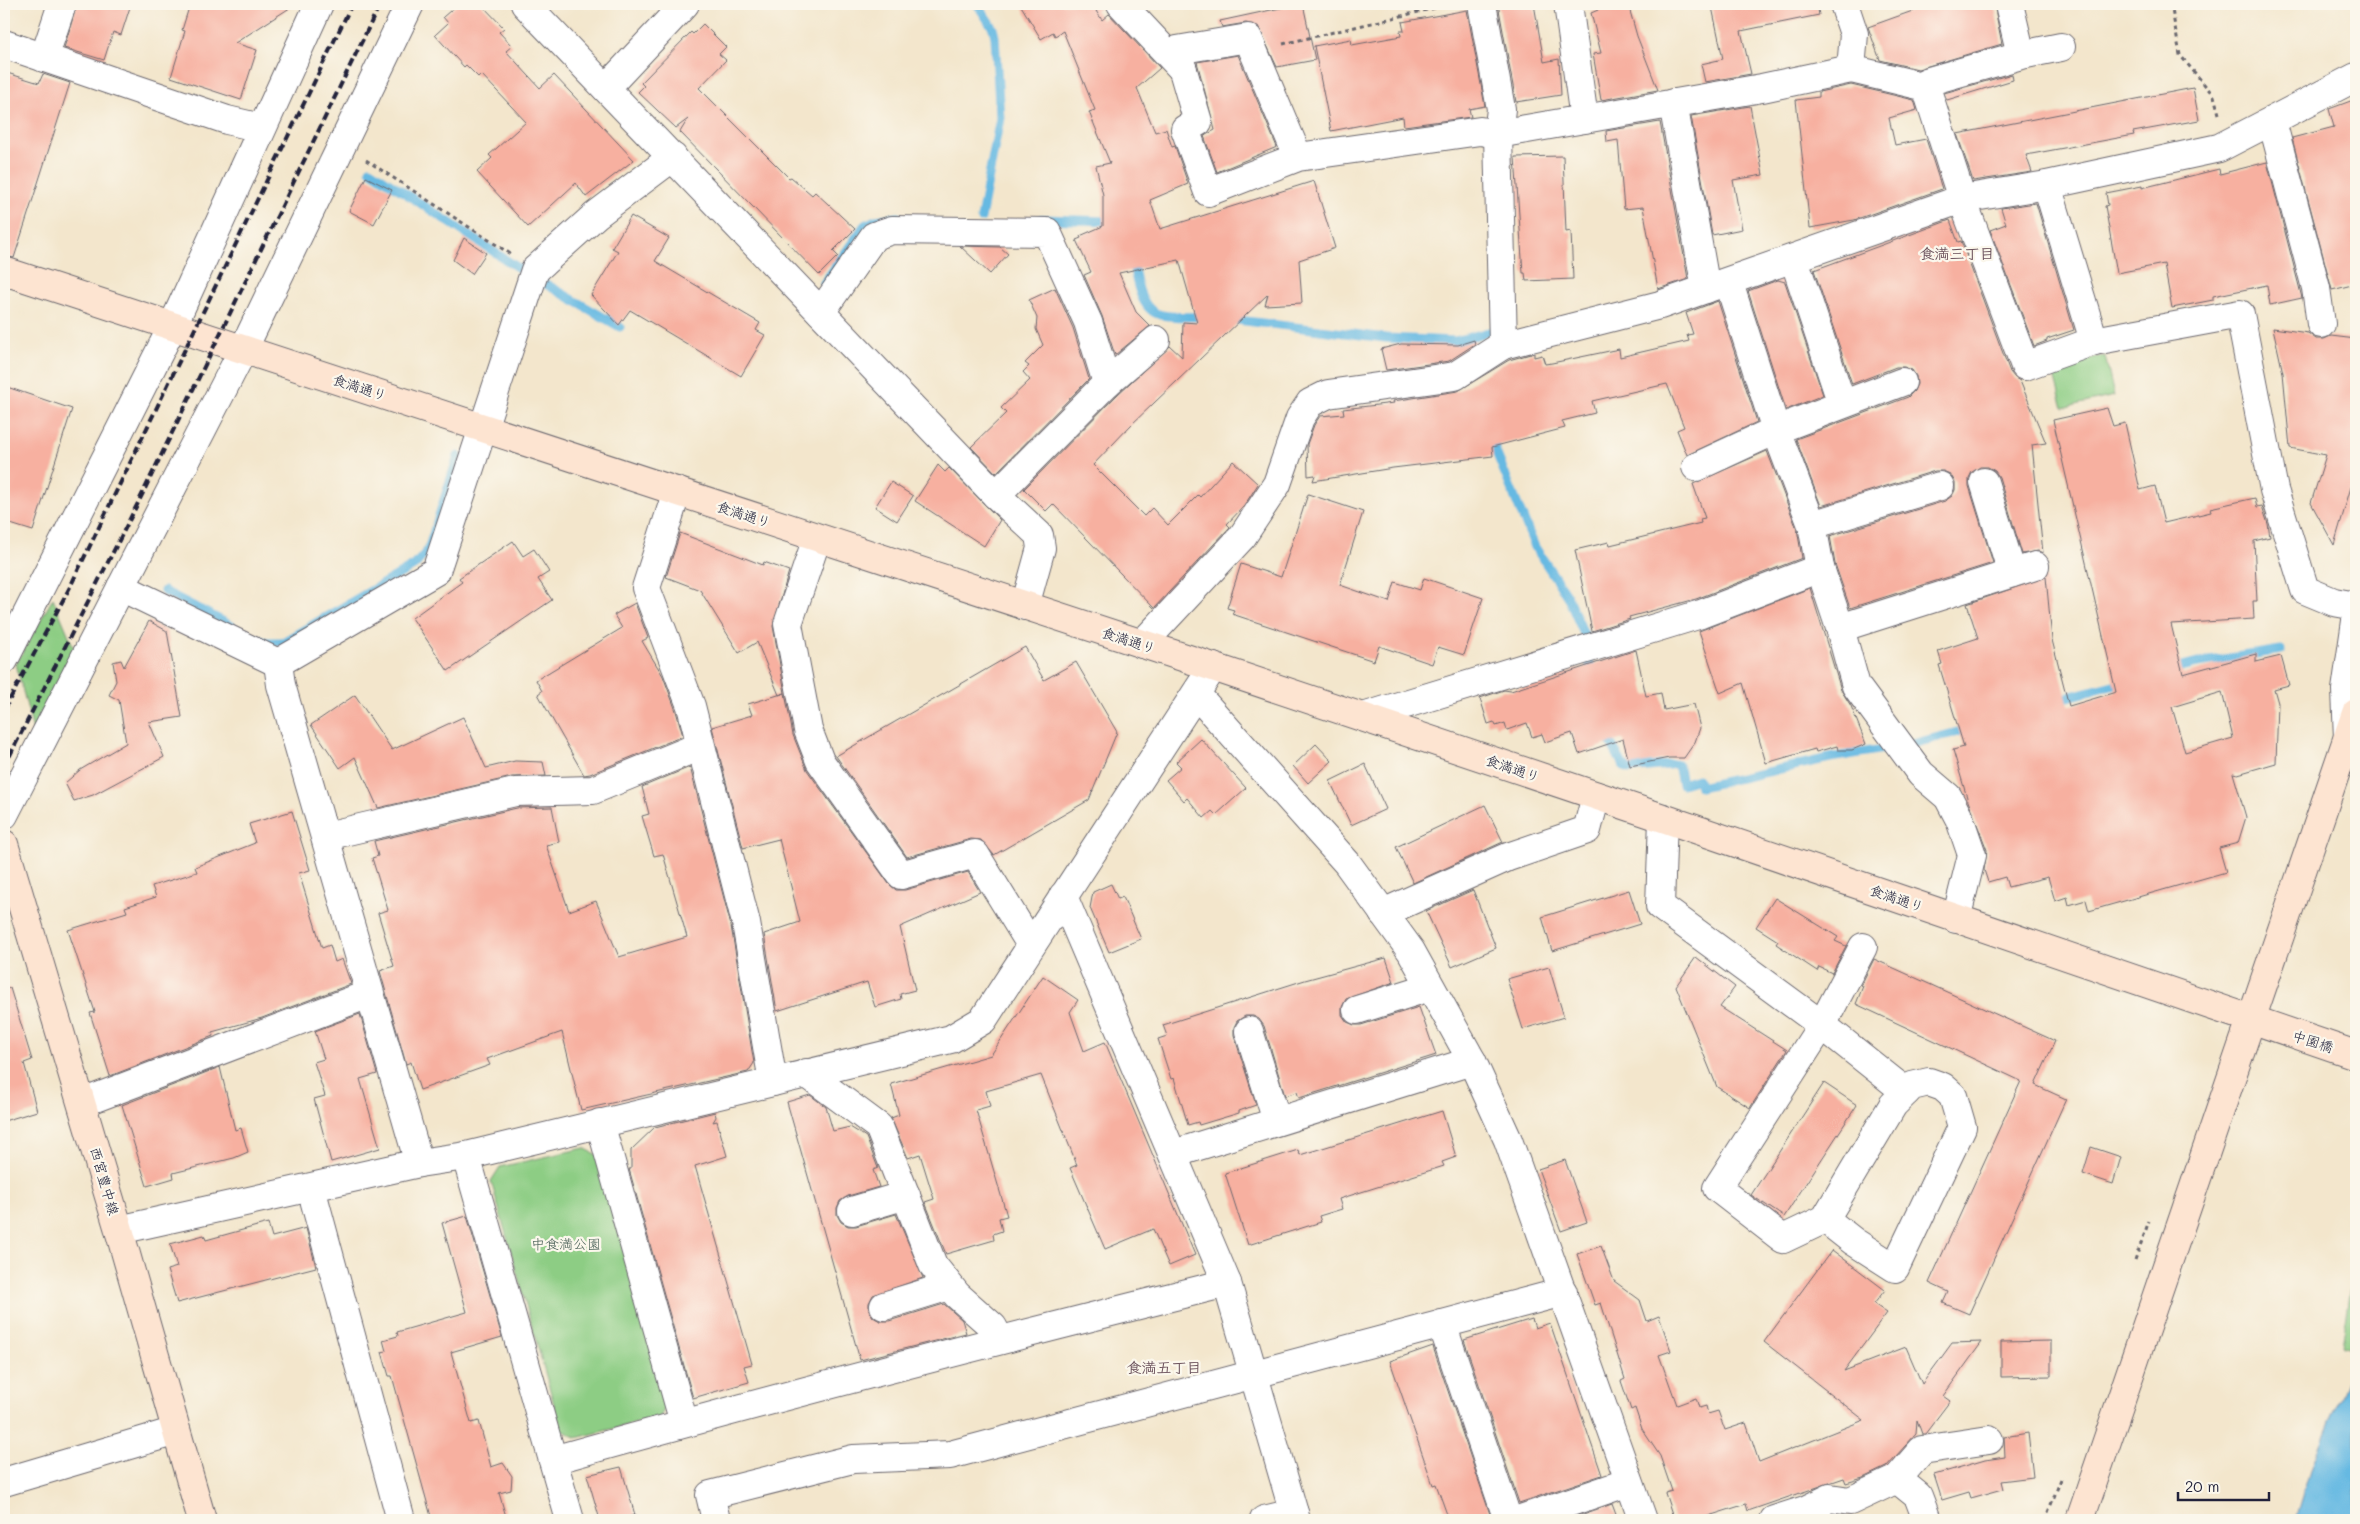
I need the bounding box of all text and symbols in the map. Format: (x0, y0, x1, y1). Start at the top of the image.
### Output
district label: 食満三丁目 (1919, 243, 1995, 263)
street label: 食満通り (330, 369, 390, 405)
street label: 食満通り (714, 496, 774, 532)
street label: 食満通り (1099, 622, 1159, 658)
street label: 食満通り (1483, 750, 1543, 786)
street label: 食満通り (1867, 880, 1927, 916)
street label: 中園橋 (2290, 1025, 2336, 1057)
street label: 西宮豊中線 (86, 1145, 124, 1217)
park label: 中食満公園 (531, 1234, 601, 1253)
district label: 食満五丁目 (1126, 1357, 1202, 1377)
scale bar (2178, 1469, 2269, 1501)
text: 20 m (2185, 1476, 2219, 1496)

